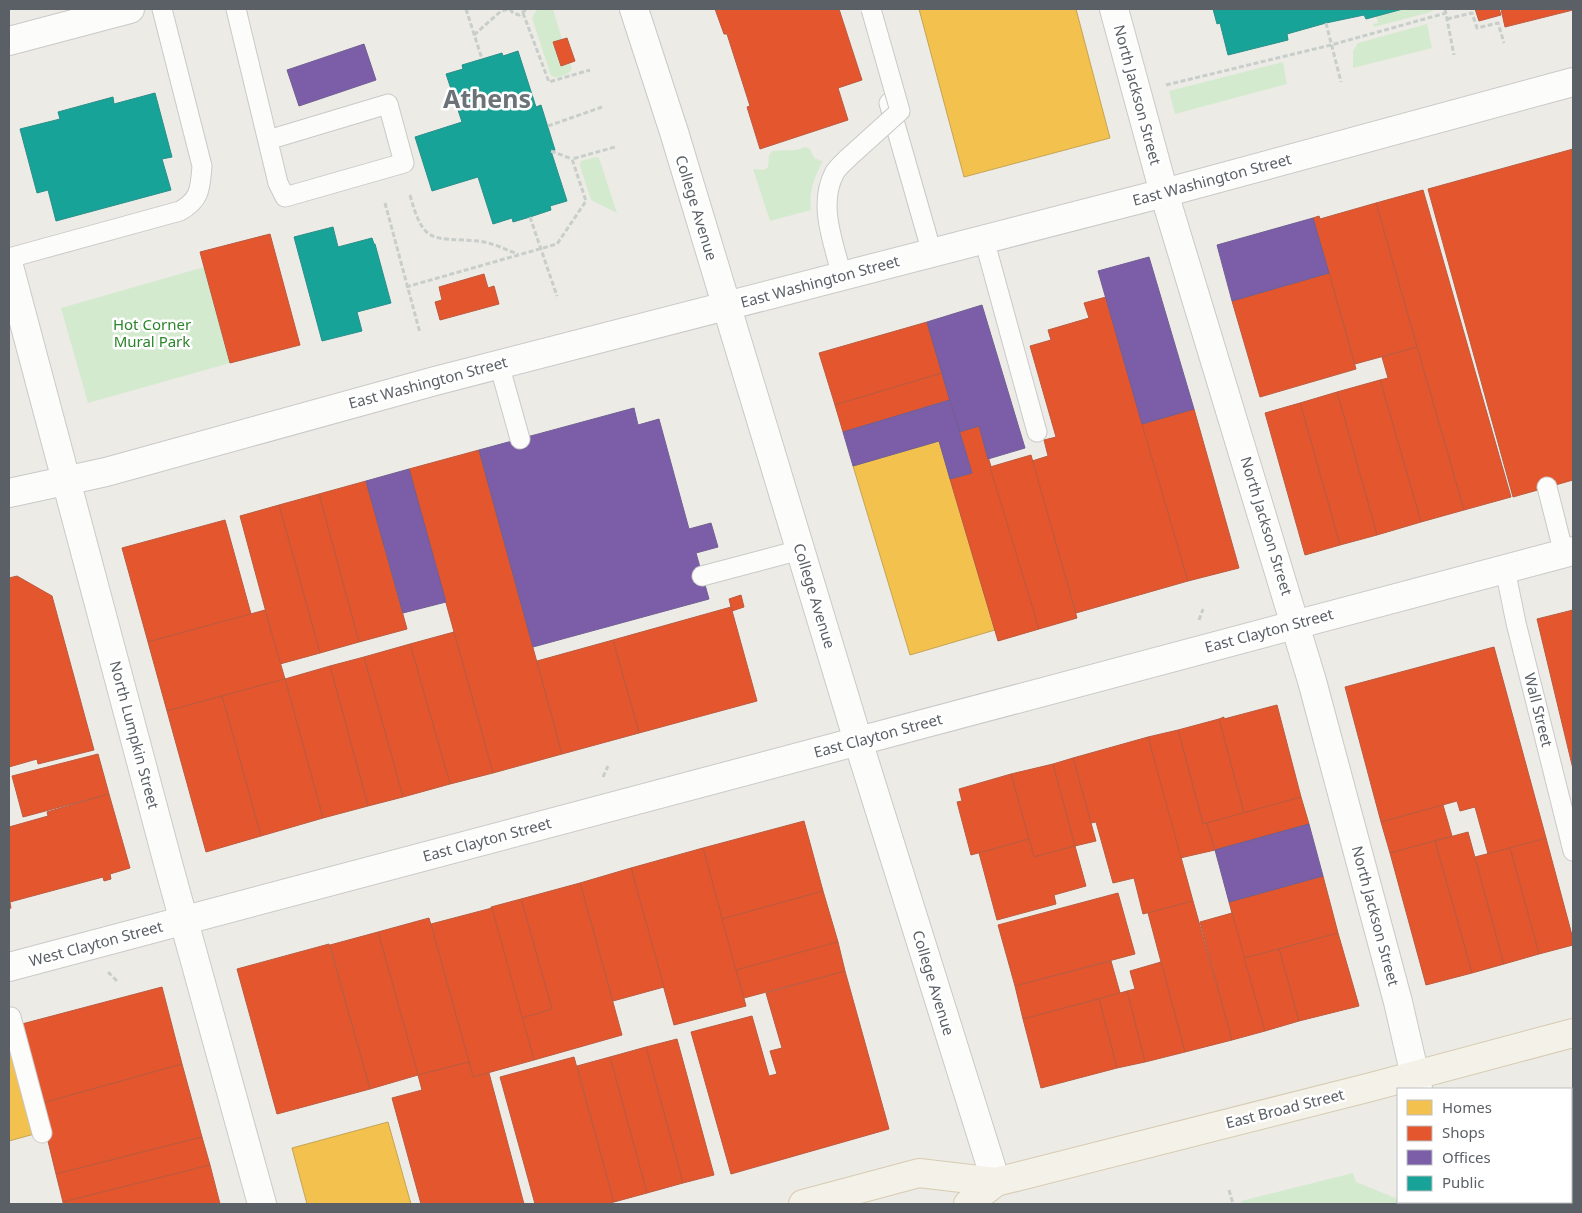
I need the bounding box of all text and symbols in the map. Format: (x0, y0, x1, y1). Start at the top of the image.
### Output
street label: North Jackson Street (1110, 22, 1166, 168)
district label: Athens (443, 81, 531, 115)
street label: East Washington Street (1130, 148, 1294, 210)
street label: College Avenue (671, 153, 722, 263)
street label: East Washington Street (738, 250, 902, 312)
park label: Hot Corner Mural Park (113, 314, 191, 351)
street label: East Washington Street (346, 351, 510, 413)
street label: North Jackson Street (1236, 454, 1298, 598)
street label: College Avenue (789, 541, 840, 651)
street label: East Clayton Street (1202, 603, 1336, 657)
street label: North Lumpkin Street (106, 658, 165, 812)
street label: Wall Street (1520, 671, 1558, 749)
street label: East Clayton Street (811, 708, 945, 762)
street label: East Clayton Street (420, 812, 554, 866)
street label: North Jackson Street (1348, 843, 1404, 989)
street label: West Clayton Street (27, 915, 165, 970)
street label: College Avenue (908, 928, 959, 1038)
street label: East Broad Street (1223, 1084, 1347, 1132)
legend (1397, 1088, 1572, 1203)
text: Homes (1442, 1097, 1492, 1117)
text: Shops (1442, 1122, 1485, 1142)
text: Offices (1442, 1147, 1491, 1167)
text: Public (1442, 1172, 1485, 1192)

